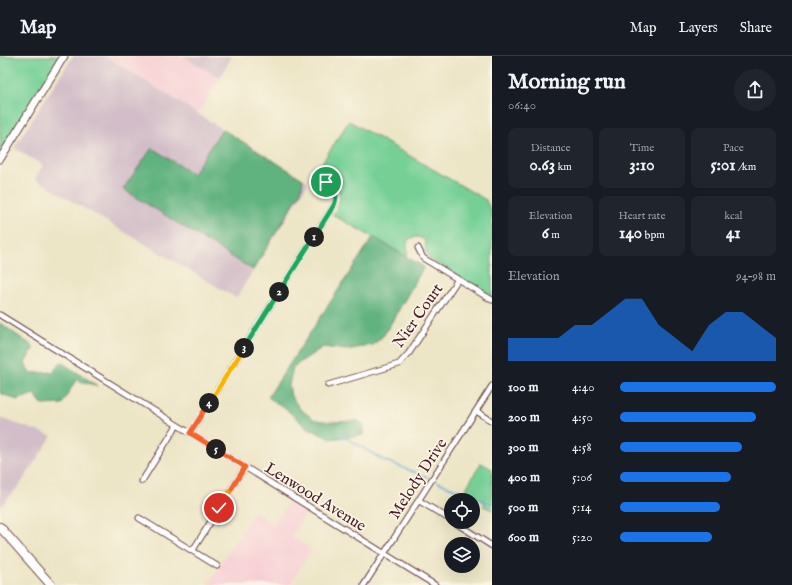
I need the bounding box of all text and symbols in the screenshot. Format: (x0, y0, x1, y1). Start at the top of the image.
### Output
text: Map (20, 16, 56, 40)
text: Map (630, 19, 657, 37)
text: Layers (679, 19, 718, 37)
text: Share (740, 19, 772, 37)
text: Morning run (508, 68, 626, 96)
button: share (734, 69, 776, 111)
text: 06:40 (508, 97, 536, 114)
text: Distance (531, 141, 571, 155)
text: Time (630, 141, 654, 155)
text: Pace (723, 141, 744, 155)
text: 0.63 (530, 155, 555, 176)
text: 3:10 (629, 155, 655, 176)
text: 5:01 (710, 155, 736, 176)
text: km (555, 160, 572, 174)
text: /km (736, 160, 756, 174)
pin (309, 165, 343, 199)
icon: arrive (315, 171, 337, 193)
text: Elevation (529, 209, 572, 223)
text: Heart rate (619, 209, 665, 223)
text: kcal (724, 209, 743, 223)
text: 6 (542, 223, 549, 244)
text: 140 (619, 223, 642, 244)
text: 41 (726, 223, 741, 244)
pin: 1 (304, 227, 324, 247)
text: m (549, 228, 560, 242)
text: bpm (642, 228, 665, 242)
text: 1 (312, 230, 316, 244)
text: Elevation (508, 268, 560, 285)
text: 94–98 m (736, 268, 776, 285)
street label: Nier Court (389, 280, 448, 352)
pin: 2 (269, 282, 289, 302)
text: 2 (276, 285, 282, 299)
pin: 3 (234, 338, 254, 358)
text: 3 (242, 341, 246, 355)
text: 100 m (508, 379, 538, 396)
text: 4:40 (572, 379, 595, 396)
pin: 4 (199, 393, 219, 413)
text: 4 (206, 396, 212, 410)
text: 200 m (508, 409, 540, 426)
text: 4:50 (572, 409, 593, 426)
street label: Melody Drive (385, 435, 452, 523)
pin: 5 (206, 439, 226, 459)
text: 300 m (508, 439, 539, 456)
text: 4:58 (572, 439, 592, 456)
text: 5 (214, 442, 218, 456)
street label: Lenwood Avenue (261, 459, 369, 537)
text: 400 m (508, 469, 540, 486)
text: 5:06 (572, 469, 592, 486)
pin (202, 491, 236, 525)
map controls (444, 493, 480, 573)
button: locate (444, 493, 480, 529)
icon: check (208, 497, 230, 519)
text: 500 m (508, 499, 538, 516)
text: 5:14 (572, 499, 591, 516)
text: 600 m (508, 529, 539, 546)
text: 5:20 (572, 529, 593, 546)
button: layers (444, 537, 480, 573)

